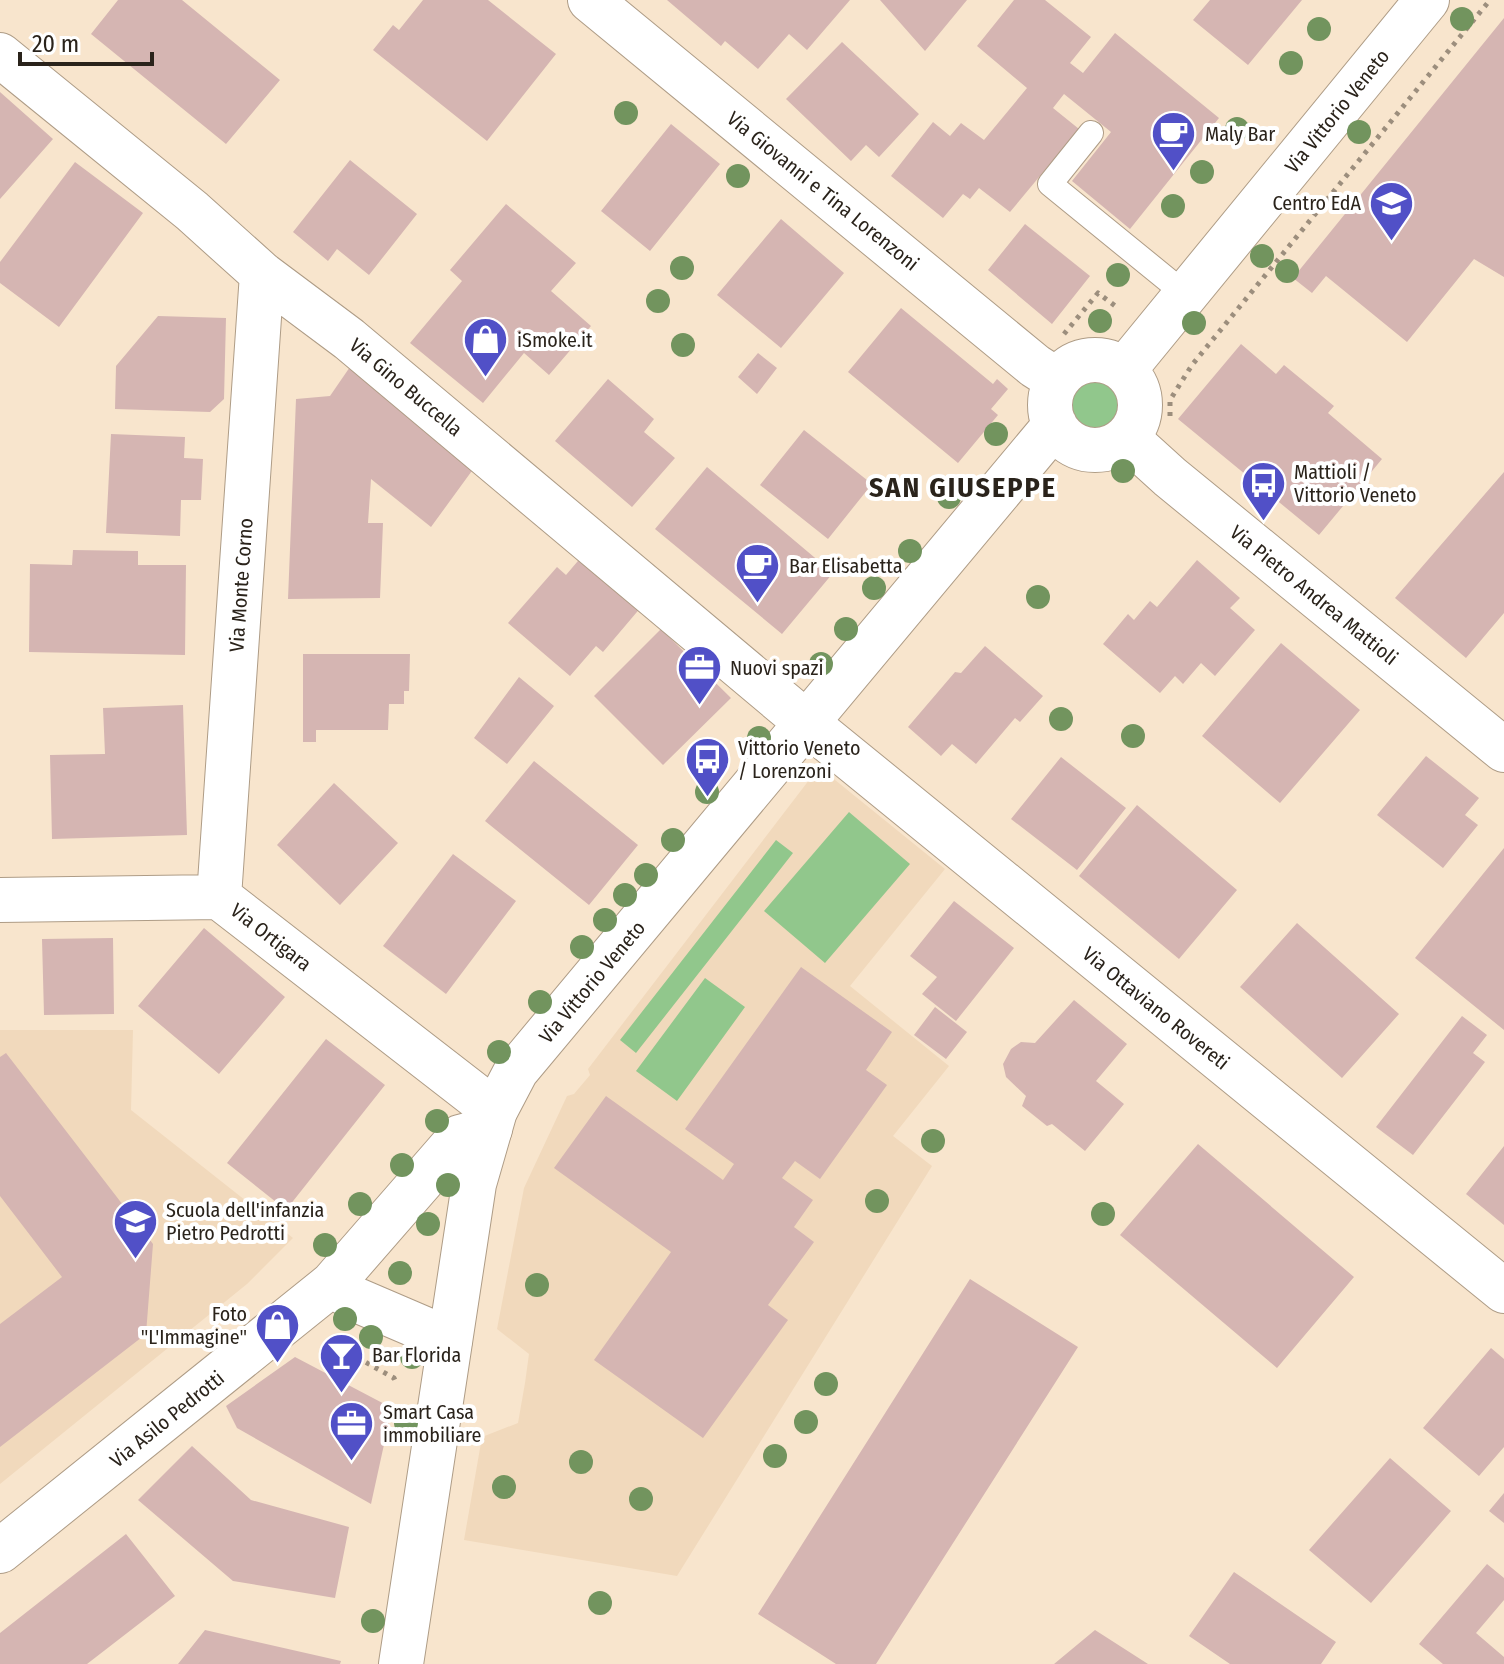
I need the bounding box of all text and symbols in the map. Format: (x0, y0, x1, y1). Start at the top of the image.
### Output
scale bar (20, 16, 152, 66)
text: 20 m (32, 30, 79, 58)
street label: Via Vittorio Veneto (1280, 44, 1394, 178)
street label: Via Giovanni e Tina Lorenzoni (722, 106, 924, 276)
cafe icon: Maly Bar (1150, 110, 1198, 173)
place label: Maly Bar (1205, 122, 1275, 146)
school or university icon: Centro EdA (1368, 179, 1416, 242)
place label: Centro EdA (1272, 191, 1361, 215)
shop icon: iSmoke.it (462, 316, 510, 379)
place label: iSmoke.it (517, 328, 593, 352)
street label: Via Gino Buccella (345, 333, 467, 441)
bus stop icon: Mattioli / Vittorio Veneto (1239, 459, 1287, 522)
place label: Mattioli / Vittorio Veneto (1294, 460, 1417, 507)
district label: SAN GIUSEPPE (869, 471, 1057, 504)
street label: Via Monte Corno (224, 517, 258, 653)
street label: Via Pietro Andrea Mattioli (1225, 520, 1403, 670)
cafe icon: Bar Elisabetta (734, 542, 782, 605)
place label: Bar Elisabetta (789, 554, 902, 578)
office icon: Nuovi spazi (675, 644, 723, 707)
place label: Nuovi spazi (730, 656, 823, 680)
bus stop icon: Vittorio Veneto / Lorenzoni (683, 735, 731, 798)
place label: Vittorio Veneto / Lorenzoni (738, 736, 861, 783)
street label: Via Ortigara (226, 898, 316, 976)
street label: Via Vittorio Veneto (534, 916, 650, 1048)
street label: Via Ottaviano Rovereti (1078, 941, 1234, 1075)
school or university icon: Scuola dell'infanzia Pietro Pedrotti (111, 1198, 159, 1261)
place label: Scuola dell'infanzia Pietro Pedrotti (166, 1198, 324, 1245)
place label: Foto "L'Immagine" (141, 1302, 247, 1349)
shop icon: Foto "L'Immagine" (254, 1302, 302, 1365)
bar icon: Bar Florida (317, 1331, 365, 1394)
place label: Bar Florida (372, 1343, 461, 1367)
street label: Via Asilo Pedrotti (105, 1366, 229, 1472)
office icon: Smart Casa immobiliare (328, 1399, 376, 1462)
place label: Smart Casa immobiliare (383, 1400, 481, 1447)

